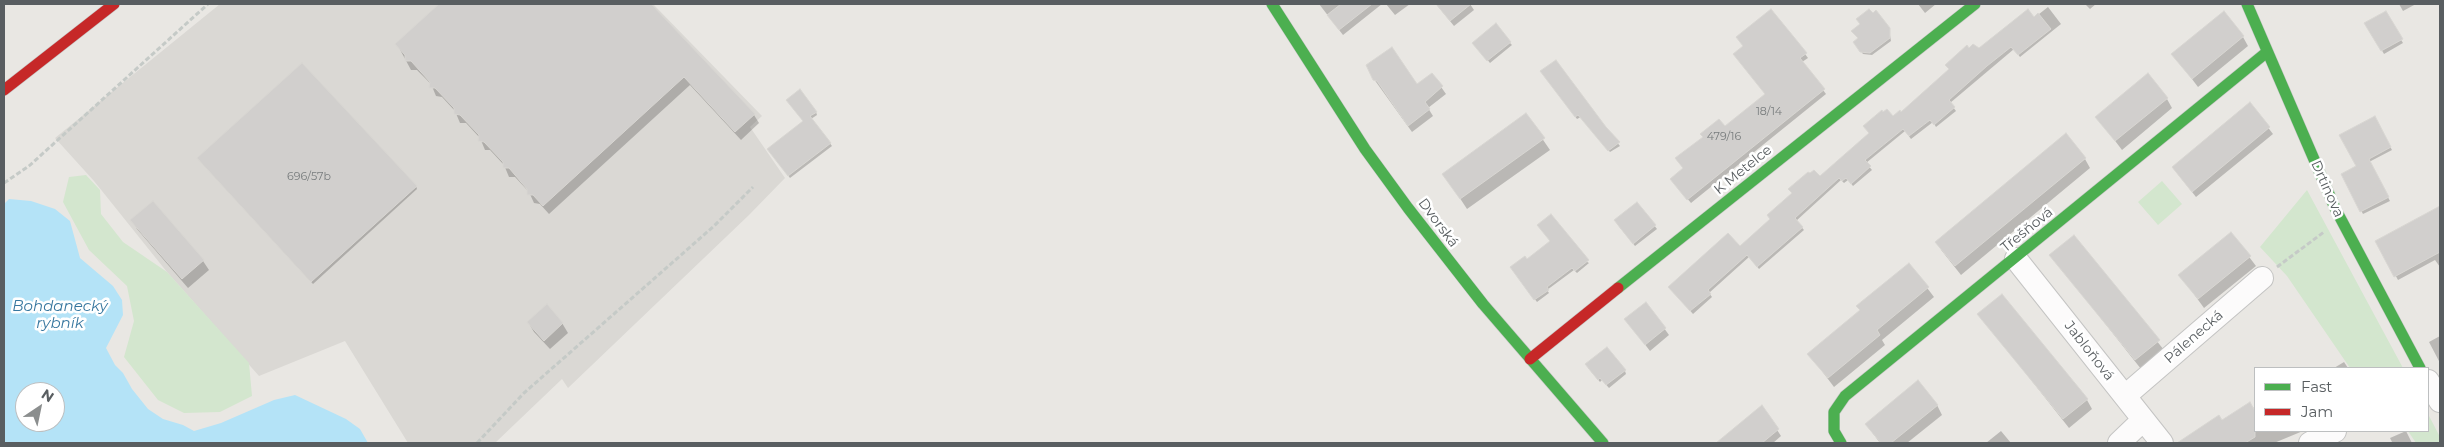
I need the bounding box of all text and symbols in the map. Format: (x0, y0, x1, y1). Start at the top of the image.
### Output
house number: 18/14 (1756, 105, 1782, 119)
house number: 479/16 (1707, 130, 1741, 144)
street label: K Metelce (1711, 142, 1775, 198)
street label: Drtinova (2307, 158, 2347, 220)
house number: 696/57b (287, 170, 331, 184)
street label: Dvorská (1414, 195, 1462, 251)
street label: Třešňová (1998, 204, 2056, 256)
water label: Bohdanecký rybník (12, 298, 108, 333)
street label: Pálenecká (2161, 307, 2227, 367)
street label: Jabloňová (2061, 318, 2117, 384)
legend (2254, 367, 2429, 432)
text: Fast (2301, 377, 2332, 396)
north arrow (15, 382, 65, 432)
text: N (38, 385, 58, 406)
text: Jam (2301, 402, 2333, 421)

